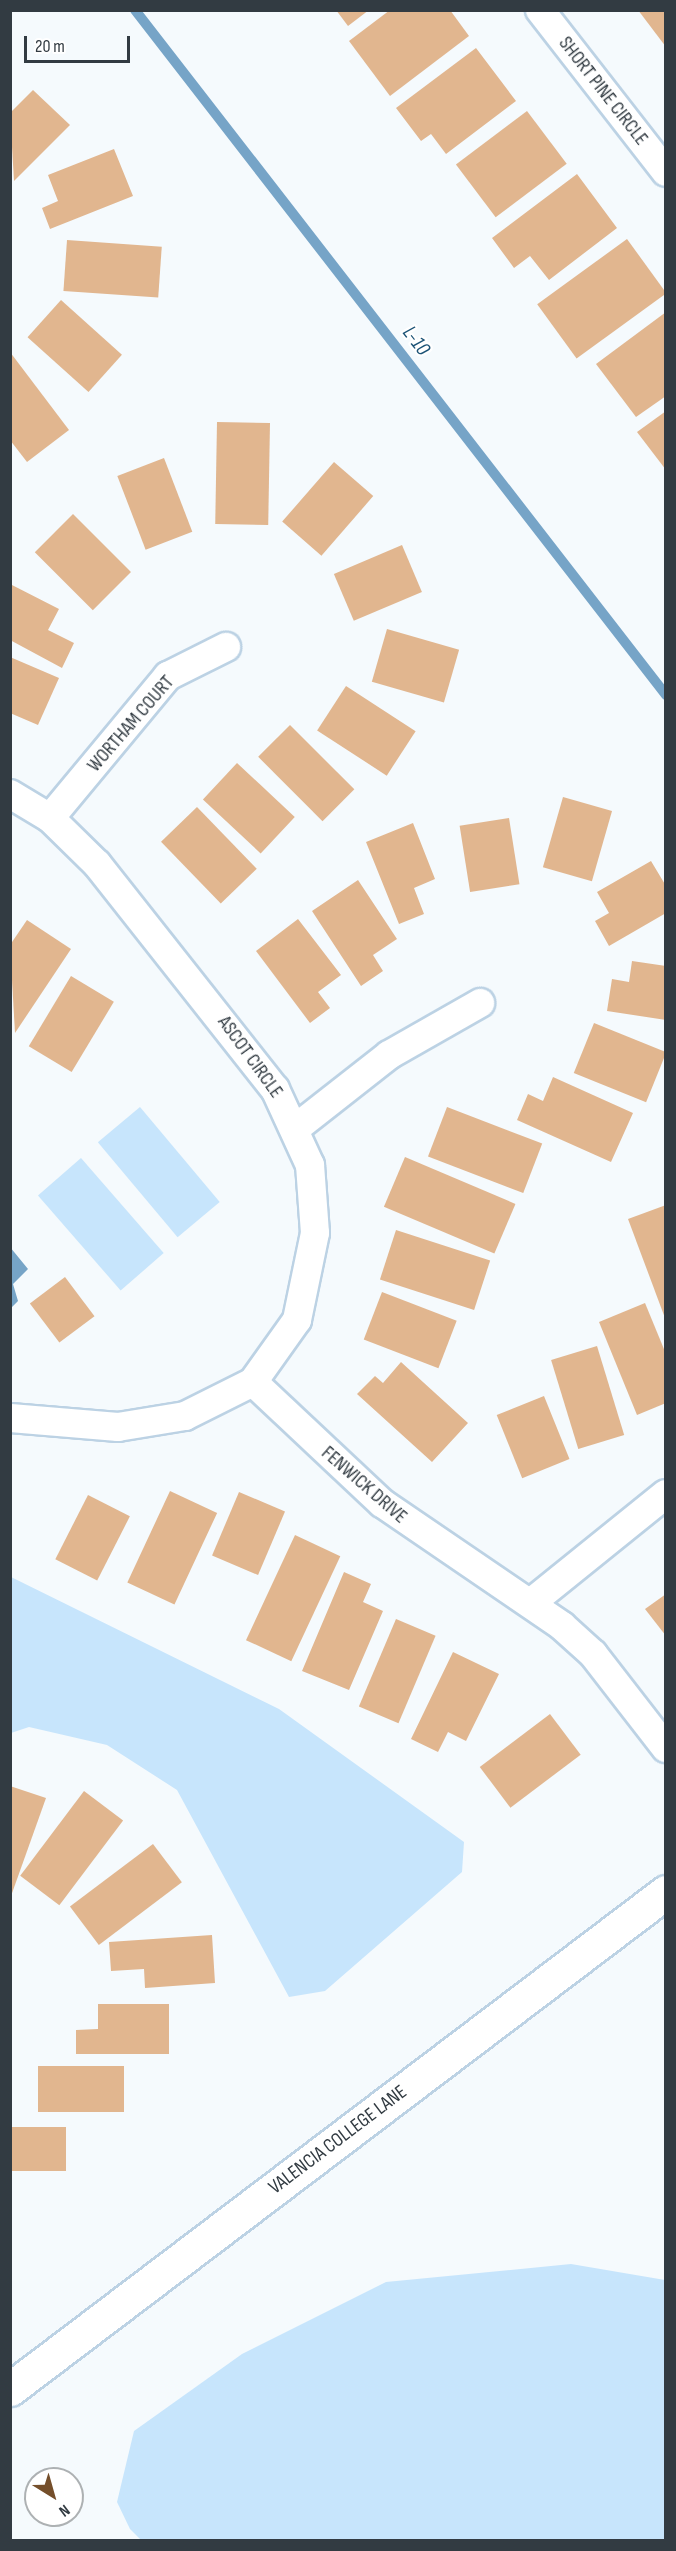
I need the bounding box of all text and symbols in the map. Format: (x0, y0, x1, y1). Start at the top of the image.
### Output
scale bar (27, 24, 134, 62)
street label: SHORT PINE CIRCLE (553, 32, 653, 150)
text: 20 m (35, 36, 65, 57)
water label: L-10 (397, 321, 435, 361)
street label: WORTHAM COURT (83, 671, 179, 777)
street label: ASCOT CIRCLE (212, 1011, 288, 1103)
street label: FENWICK DRIVE (316, 1441, 412, 1529)
street label: VALENCIA COLLEGE LANE (264, 2080, 412, 2200)
north arrow (24, 2467, 84, 2527)
text: N (55, 2500, 73, 2520)

